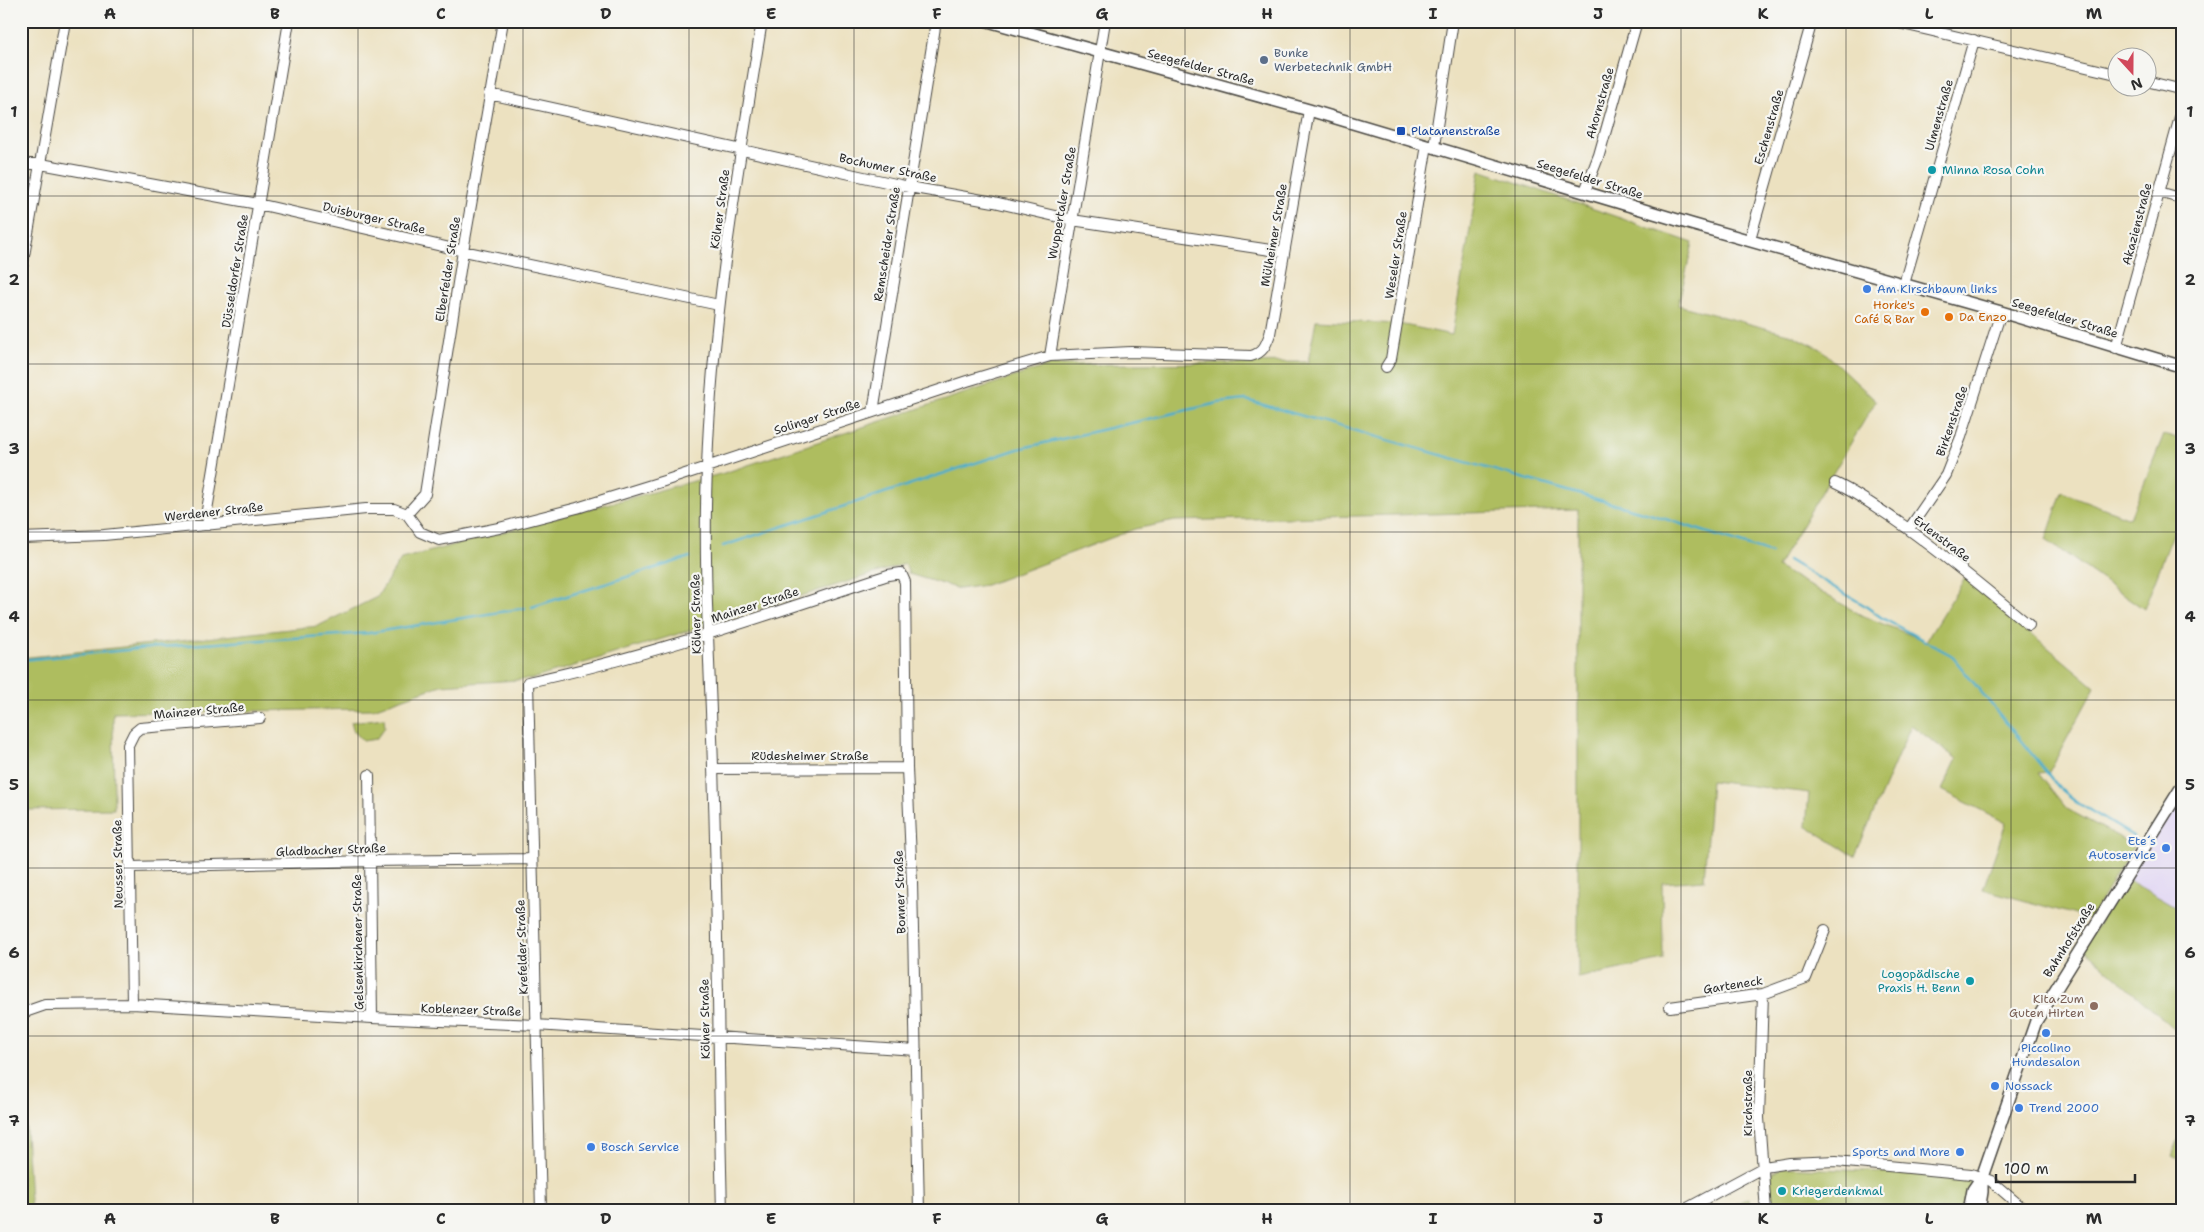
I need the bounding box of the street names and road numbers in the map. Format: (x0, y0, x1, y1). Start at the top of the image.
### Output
street label: Seegefelder Straße (1146, 45, 1257, 89)
street label: Ahornstraße (1582, 65, 1618, 141)
street label: Ulmenstraße (1921, 77, 1957, 153)
street label: Eschenstraße (1751, 87, 1787, 167)
street label: Wuppertaler Straße (1044, 145, 1080, 261)
street label: Bochumer Straße (838, 150, 939, 186)
street label: Seegefelder Straße (1535, 155, 1645, 203)
street label: Kölner Straße (706, 168, 734, 250)
street label: Akazienstraße (2118, 181, 2156, 267)
street label: Mülheimer Straße (1257, 182, 1291, 288)
street label: Remscheider Straße (870, 185, 904, 303)
street label: Duisburger Straße (321, 198, 427, 238)
street label: Weseler Straße (1381, 210, 1411, 300)
street label: Düsseldorfer Straße (218, 213, 252, 329)
street label: Elberfelder Straße (432, 215, 464, 323)
street label: Seegefelder Straße (2010, 294, 2120, 342)
street label: Birkenstraße (1932, 383, 1972, 458)
street label: Solinger Straße (772, 395, 862, 439)
street label: Werdener Straße (164, 499, 264, 525)
street label: Erlenstraße (1910, 512, 1974, 566)
street label: Kölner Straße (687, 573, 705, 654)
street label: Mainzer Straße (709, 583, 801, 627)
street label: Mainzer Straße (153, 699, 245, 723)
street label: Rüdesheimer Straße (751, 748, 869, 764)
street label: Neusser Straße (109, 819, 127, 909)
street label: Gladbacher Straße (276, 840, 387, 860)
street label: Bonner Straße (891, 850, 909, 934)
street label: Gelsenkirchener Straße (349, 874, 367, 1010)
street label: Krefelder Straße (512, 899, 532, 995)
street label: Bahnhofstraße (2040, 899, 2099, 980)
street label: Garteneck (1702, 972, 1764, 998)
street label: Kölner Straße (696, 978, 714, 1059)
street label: Koblenzer Straße (420, 1000, 522, 1020)
street label: Kirchstraße (1740, 1069, 1756, 1136)

